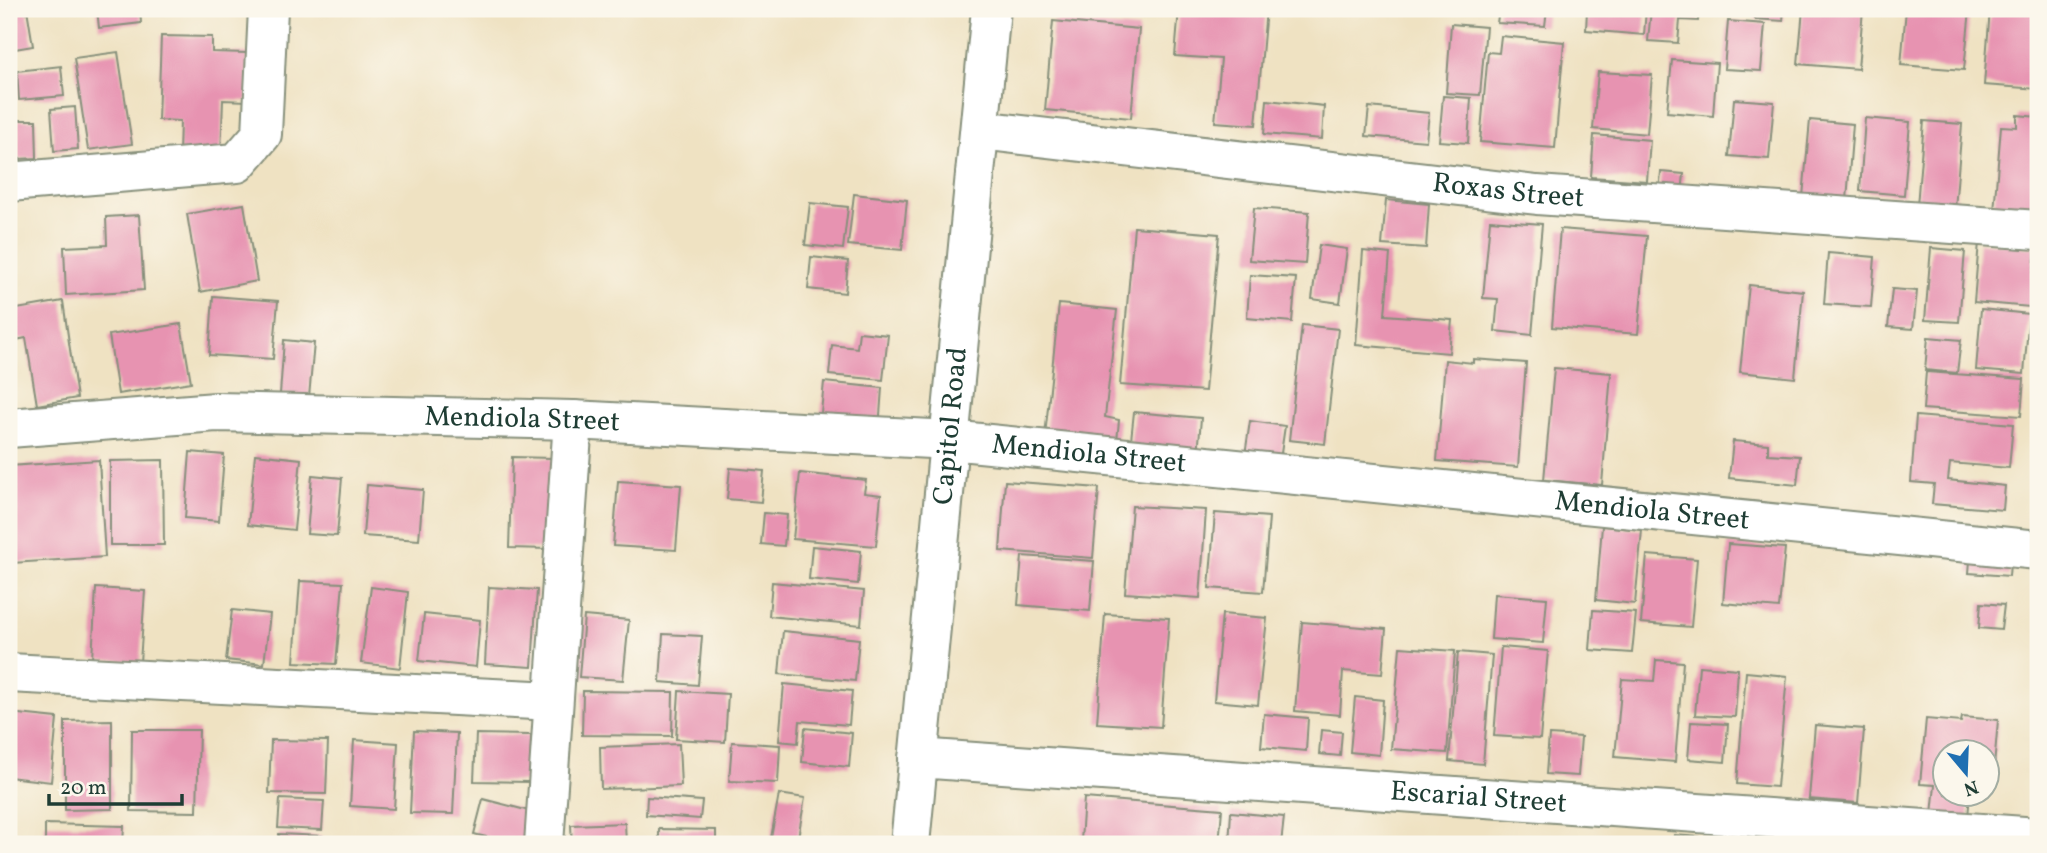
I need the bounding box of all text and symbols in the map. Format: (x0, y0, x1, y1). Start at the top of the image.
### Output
street label: Roxas Street (1430, 163, 1586, 218)
street label: Capitol Road (924, 345, 978, 507)
street label: Mendiola Street (424, 397, 621, 442)
street label: Mendiola Street (990, 425, 1188, 483)
street label: Mendiola Street (1553, 482, 1752, 540)
north arrow (1932, 738, 2002, 808)
scale bar (49, 762, 182, 806)
street label: Escarial Street (1389, 772, 1568, 823)
text: N (1960, 773, 1982, 802)
text: 20 m (60, 774, 106, 803)

